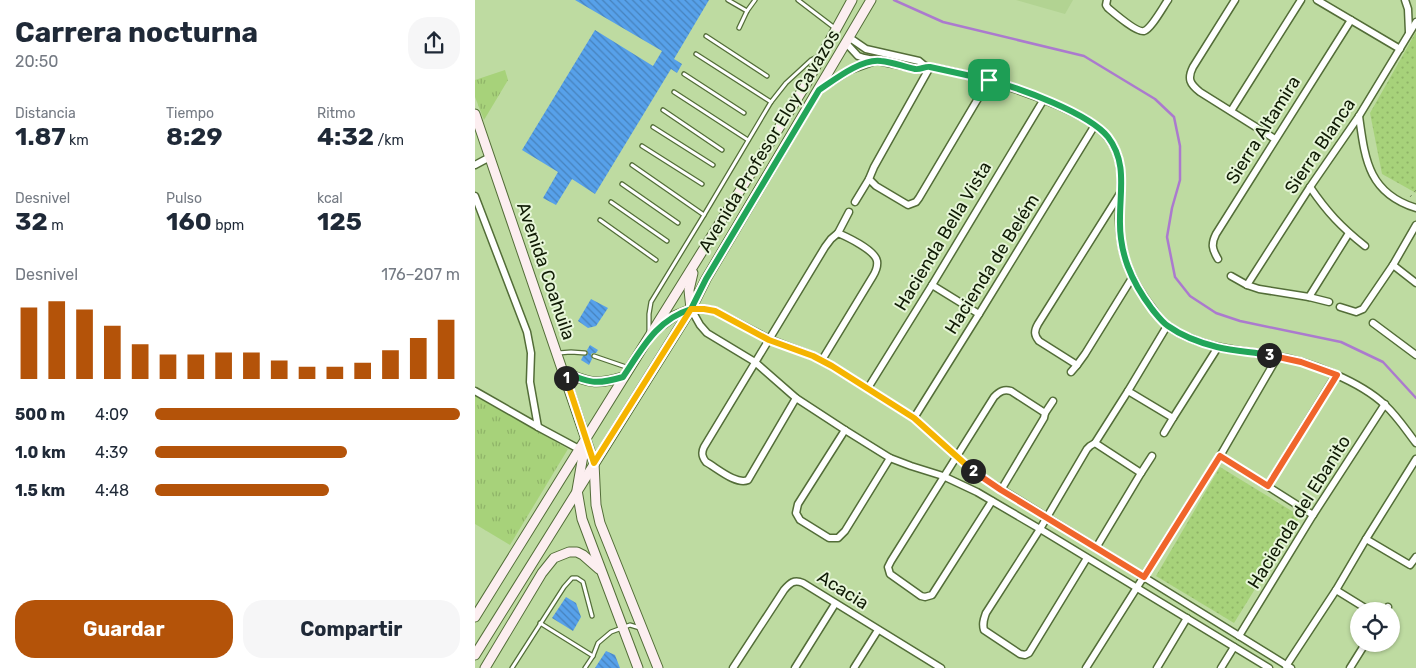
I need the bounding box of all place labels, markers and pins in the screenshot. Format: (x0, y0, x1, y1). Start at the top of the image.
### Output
pin (968, 59, 1010, 101)
pin: 3 (1257, 342, 1281, 368)
pin: 1 (553, 366, 579, 390)
pin: 2 (961, 458, 985, 484)

